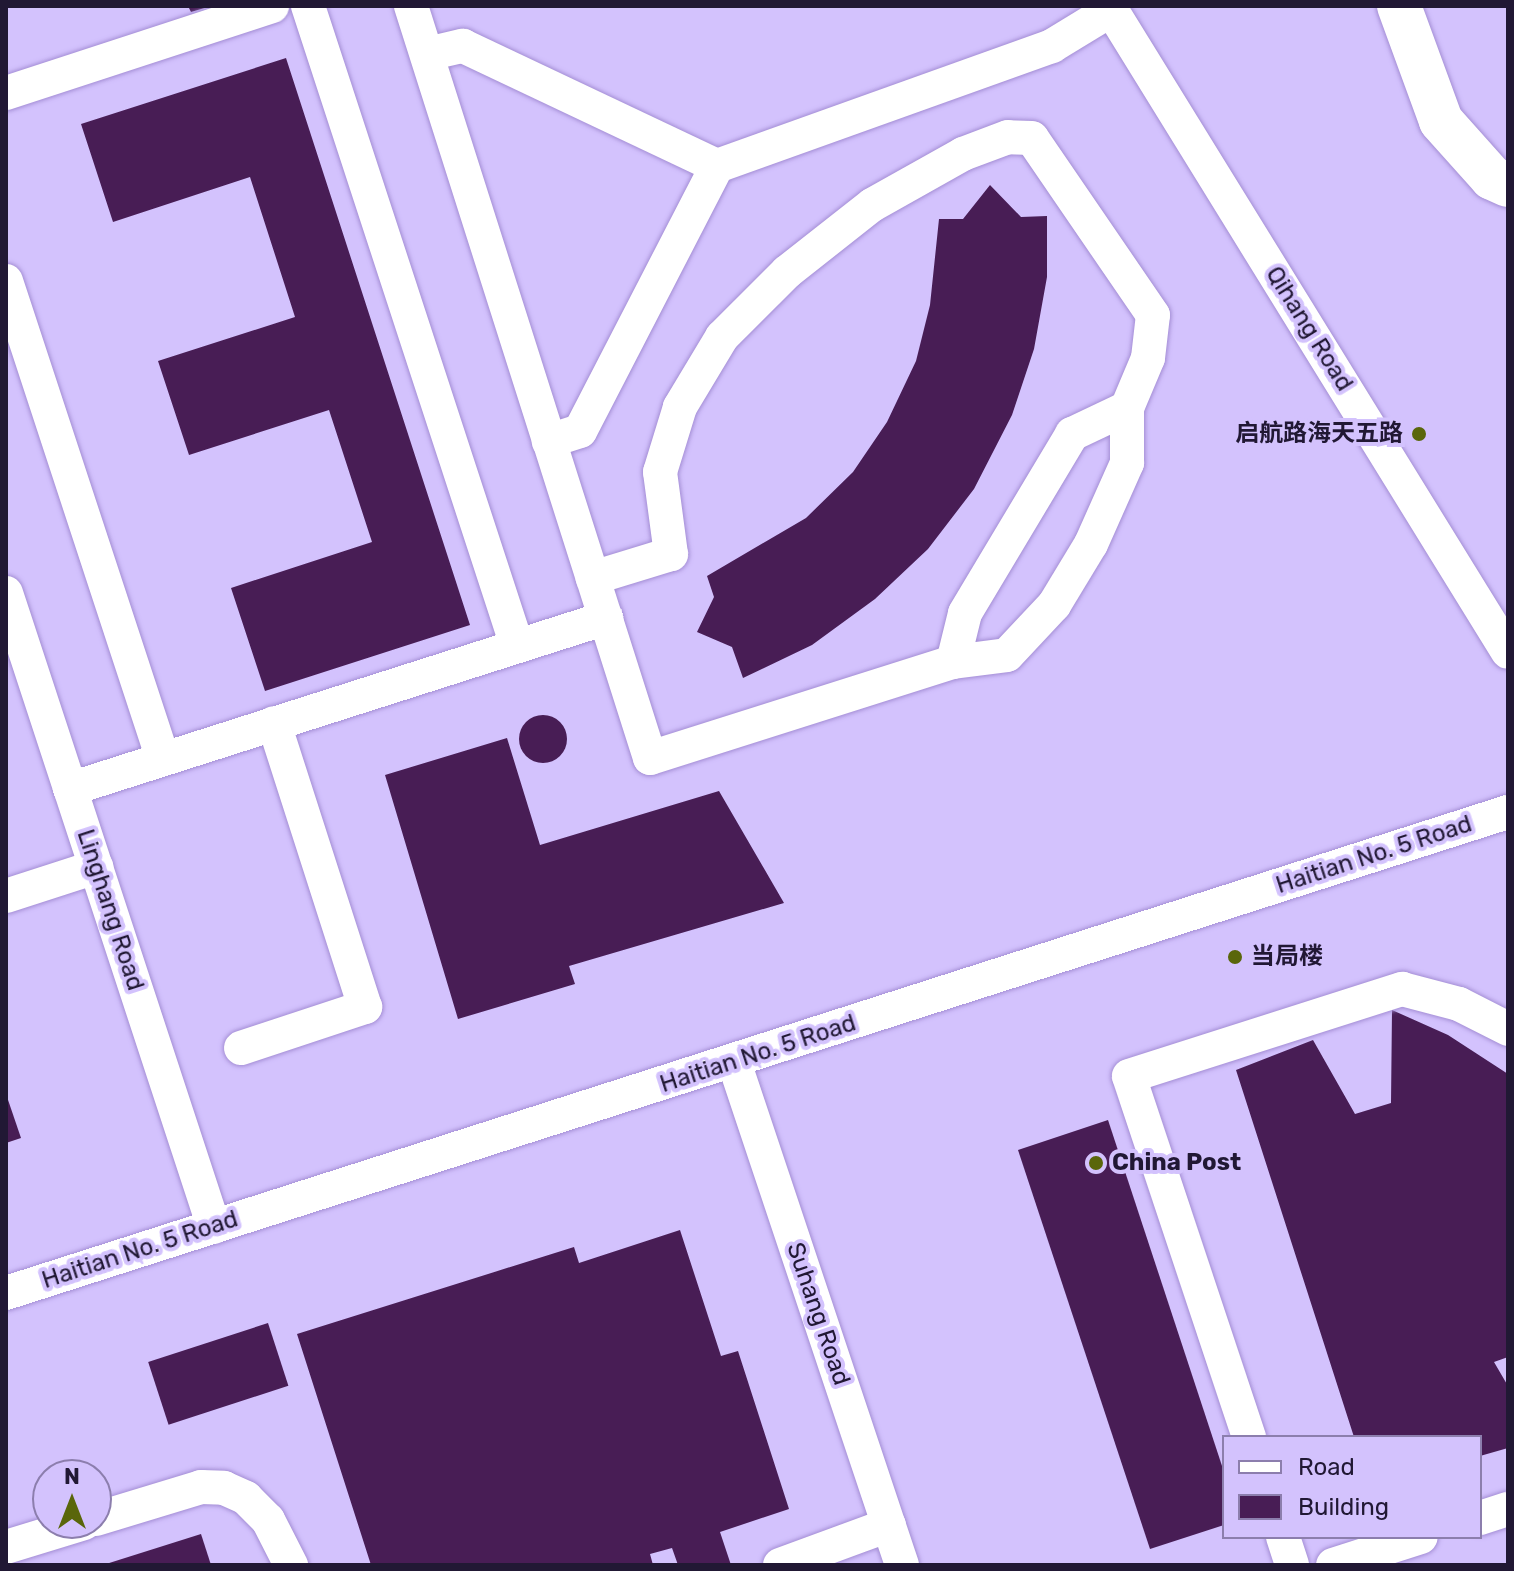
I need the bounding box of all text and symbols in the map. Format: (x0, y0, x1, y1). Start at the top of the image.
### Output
street label: Qihang Road (1259, 261, 1359, 397)
place label: 启航路海天五路 (1235, 420, 1403, 448)
marker: 启航路海天五路 (1410, 425, 1428, 443)
street label: Haitian No. 5 Road (1272, 810, 1476, 900)
street label: Linghang Road (70, 826, 150, 994)
place label: 当局楼 (1251, 943, 1323, 971)
marker: 当局楼 (1226, 948, 1244, 966)
street label: Haitian No. 5 Road (656, 1009, 860, 1099)
place label: China Post (1112, 1149, 1241, 1177)
marker: China Post (1087, 1154, 1105, 1172)
street label: Haitian No. 5 Road (38, 1205, 242, 1295)
street label: Suhang Road (780, 1239, 856, 1389)
legend (1222, 1435, 1482, 1539)
text: Road (1298, 1453, 1355, 1481)
north arrow (32, 1459, 112, 1539)
text: N (64, 1463, 80, 1490)
text: Building (1298, 1493, 1389, 1521)

